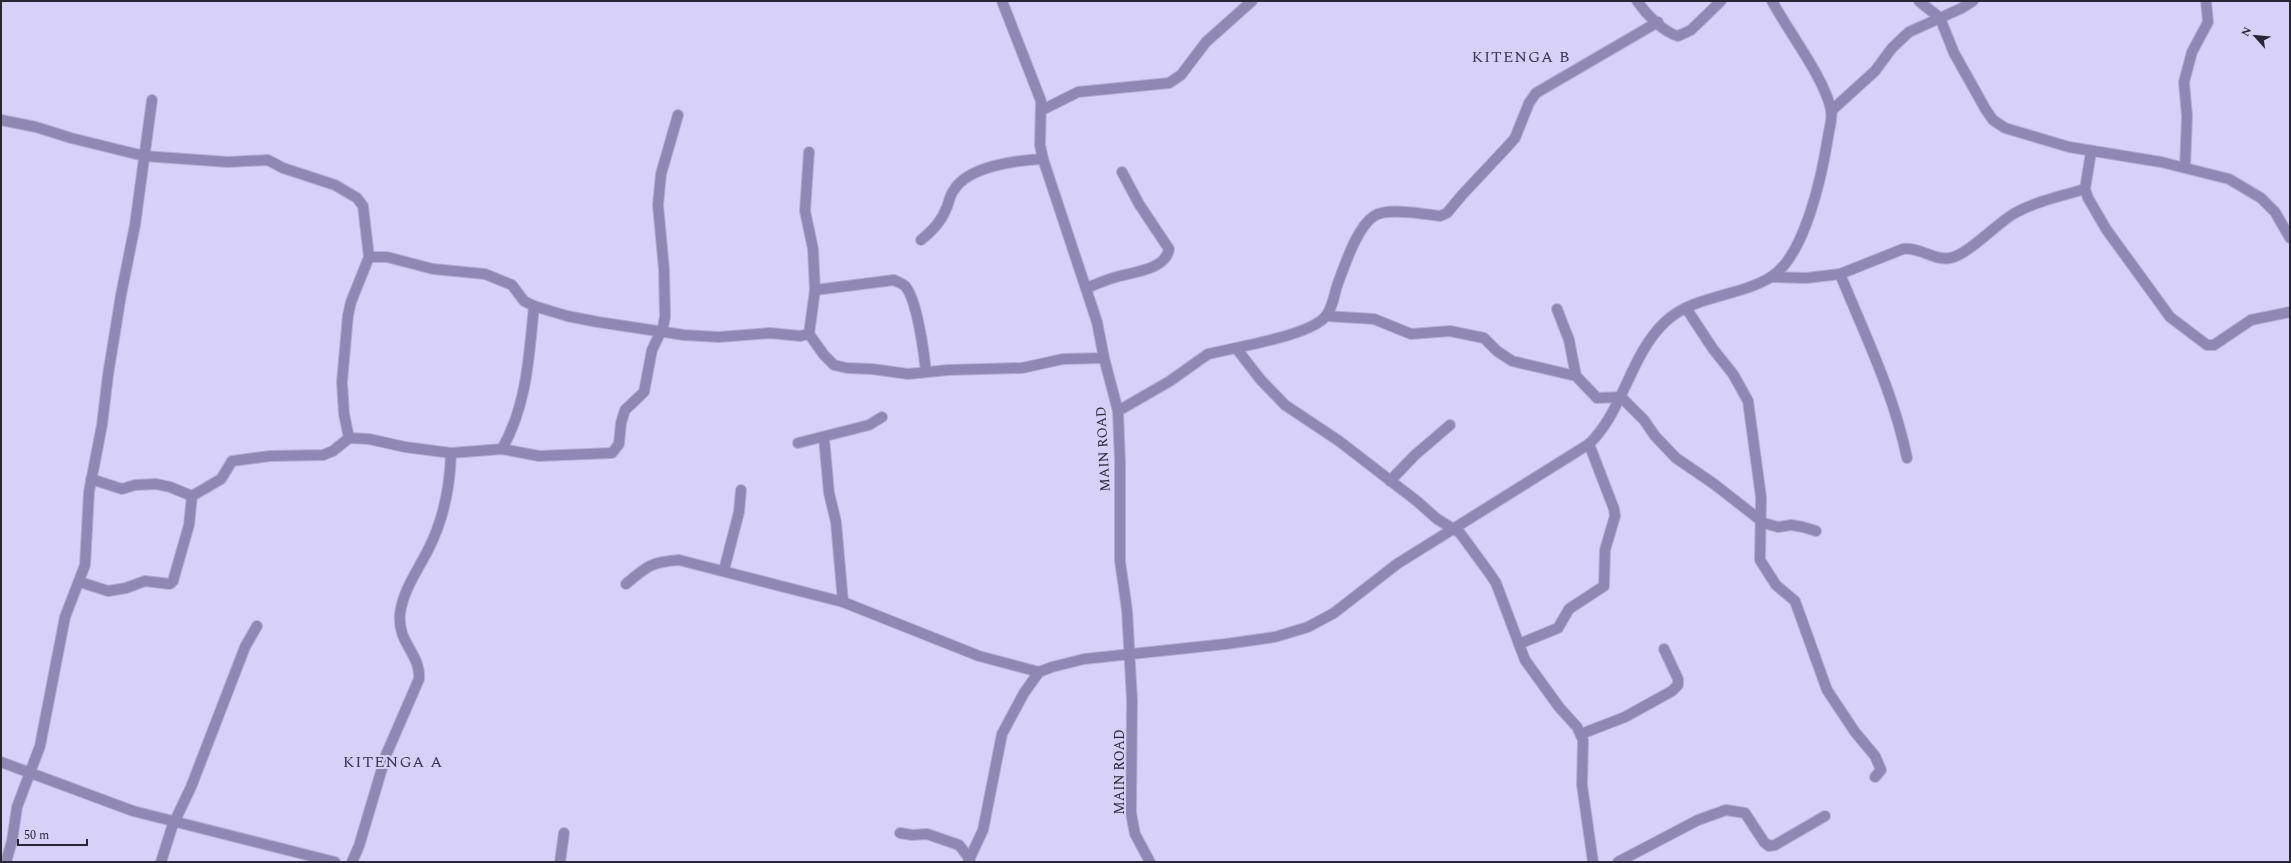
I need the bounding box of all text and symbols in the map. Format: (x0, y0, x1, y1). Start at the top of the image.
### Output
north arrow (2235, 16, 2275, 56)
text: N (2237, 24, 2256, 40)
district label: KITENGA B (1471, 45, 1571, 69)
street label: MAIN ROAD (1090, 406, 1116, 492)
street label: MAIN ROAD (1109, 729, 1130, 815)
district label: KITENGA A (343, 750, 443, 774)
scale bar (18, 821, 87, 847)
text: 50 m (24, 826, 49, 845)

